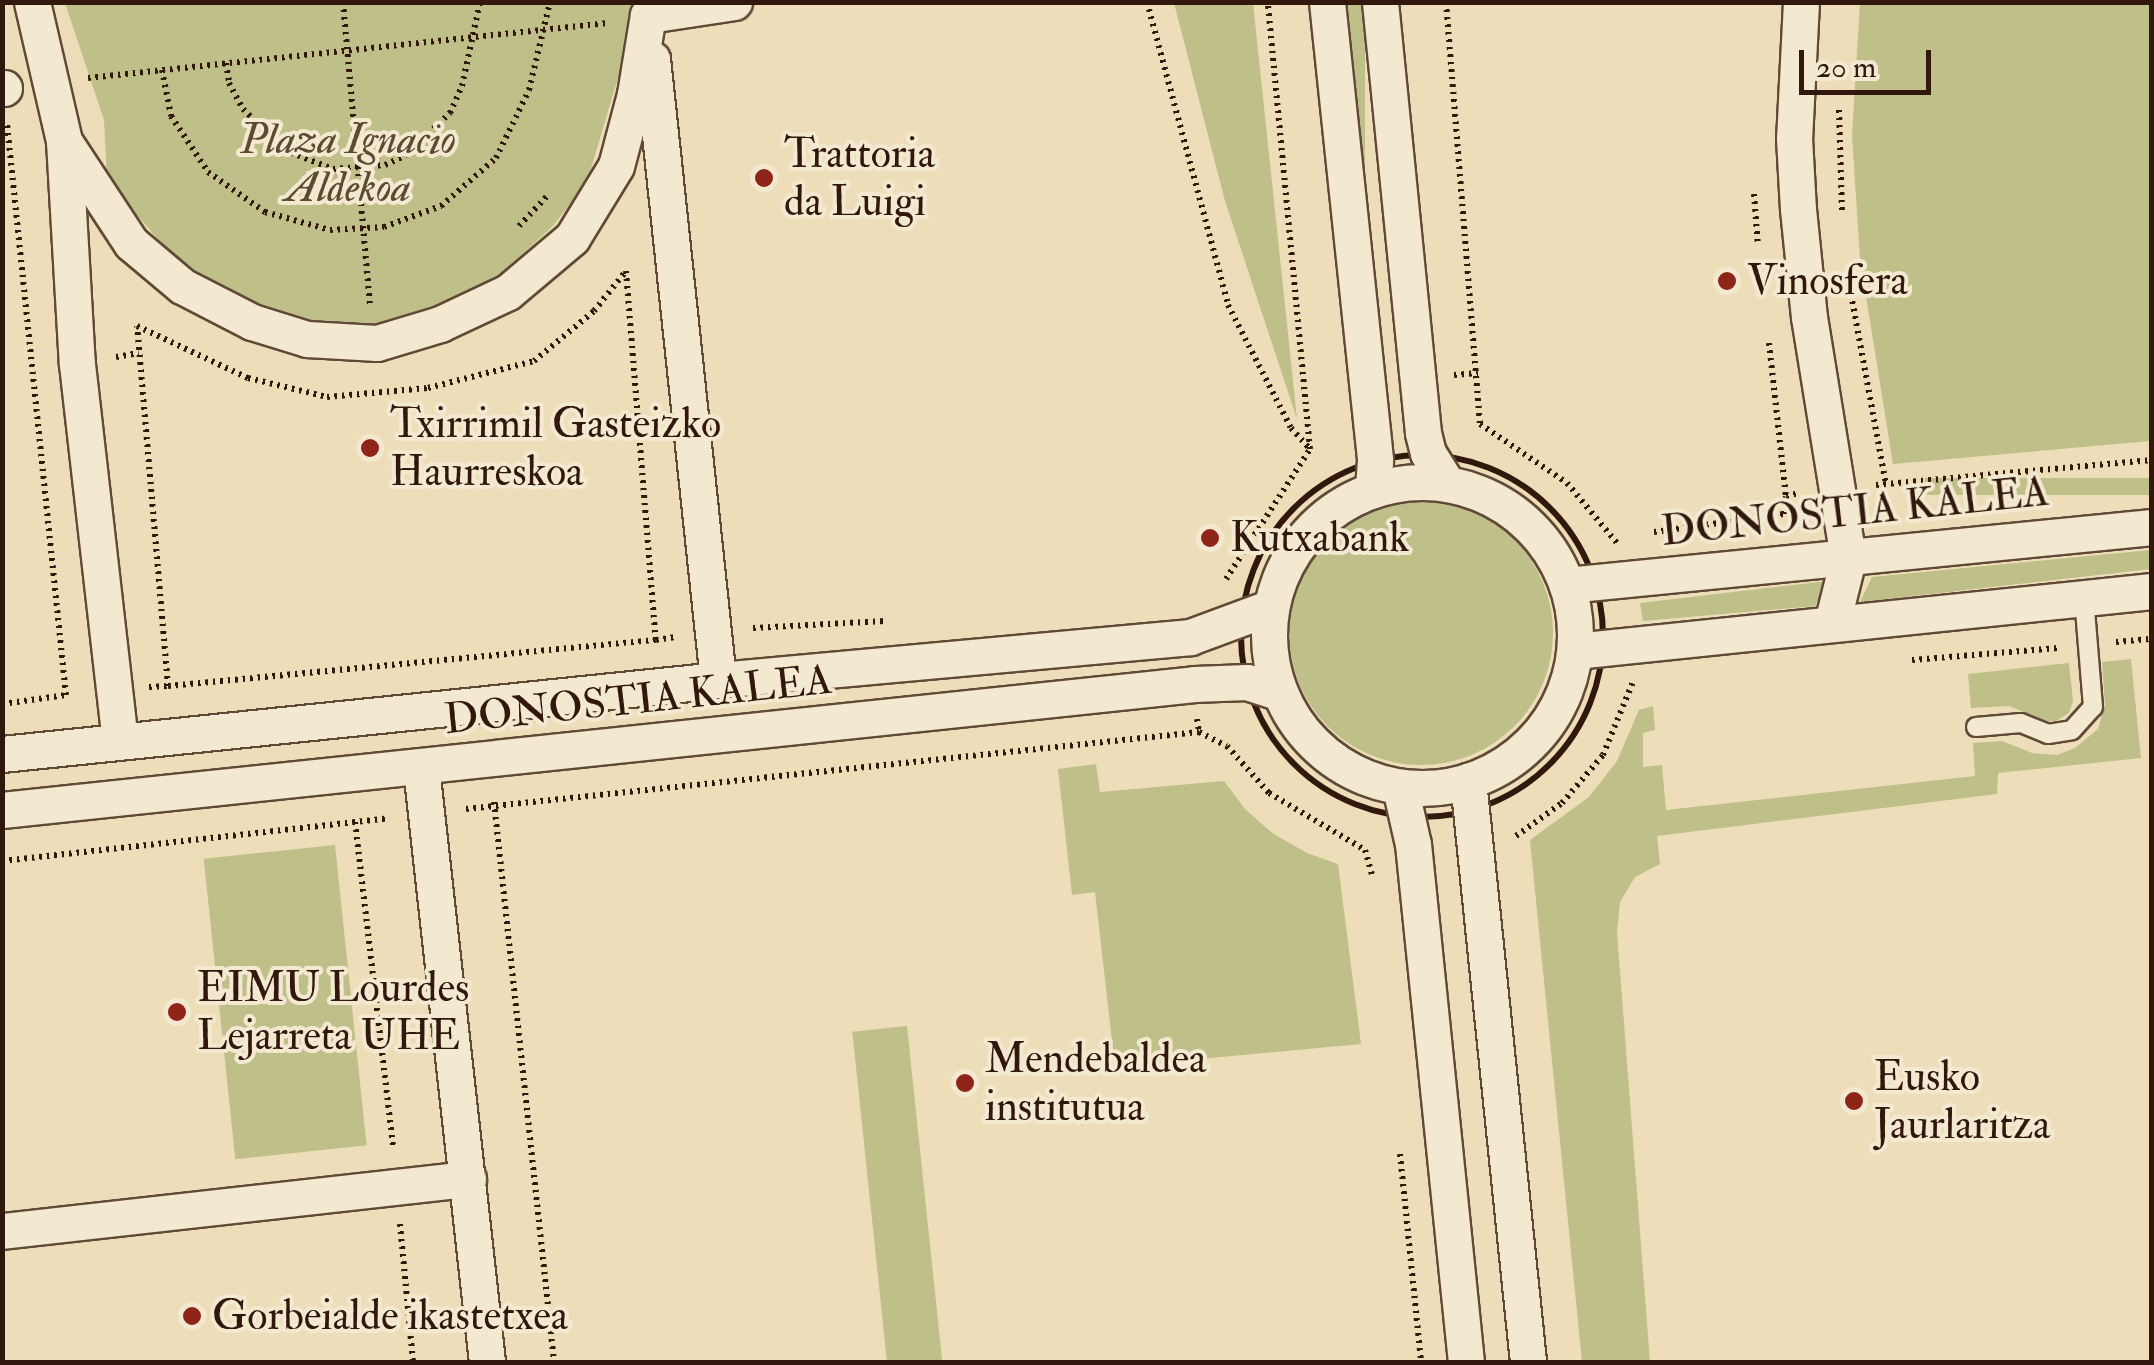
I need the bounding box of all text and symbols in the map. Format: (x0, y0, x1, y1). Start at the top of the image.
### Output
scale bar (1804, 30, 1936, 92)
text: 20 m (1816, 49, 1876, 86)
park label: Plaza Ignacio Aldekoa (240, 115, 456, 214)
place label: Trattoria da Luigi (784, 129, 935, 228)
marker: Trattoria da Luigi (753, 167, 775, 189)
place label: Vinosfera (1747, 256, 1908, 306)
marker: Vinosfera (1716, 270, 1738, 292)
place label: Txirrimil Gasteizko Haurreskoa (390, 399, 721, 498)
marker: Txirrimil Gasteizko Haurreskoa (359, 437, 381, 459)
street label: DONOSTIA KALEA (1659, 467, 2051, 557)
place label: Kutxabank (1230, 513, 1409, 563)
marker: Kutxabank (1199, 527, 1221, 549)
street label: DONOSTIA KALEA (442, 655, 834, 745)
place label: EIMU Lourdes Lejarreta UHE (197, 963, 469, 1062)
marker: EIMU Lourdes Lejarreta UHE (166, 1001, 188, 1023)
place label: Mendebaldea institutua (985, 1034, 1206, 1132)
place label: Eusko Jaurlaritza (1874, 1052, 2050, 1150)
marker: Mendebaldea institutua (954, 1072, 976, 1094)
marker: Eusko Jaurlaritza (1843, 1090, 1865, 1112)
place label: Gorbeialde ikastetxea (212, 1291, 568, 1341)
marker: Gorbeialde ikastetxea (181, 1305, 203, 1327)

